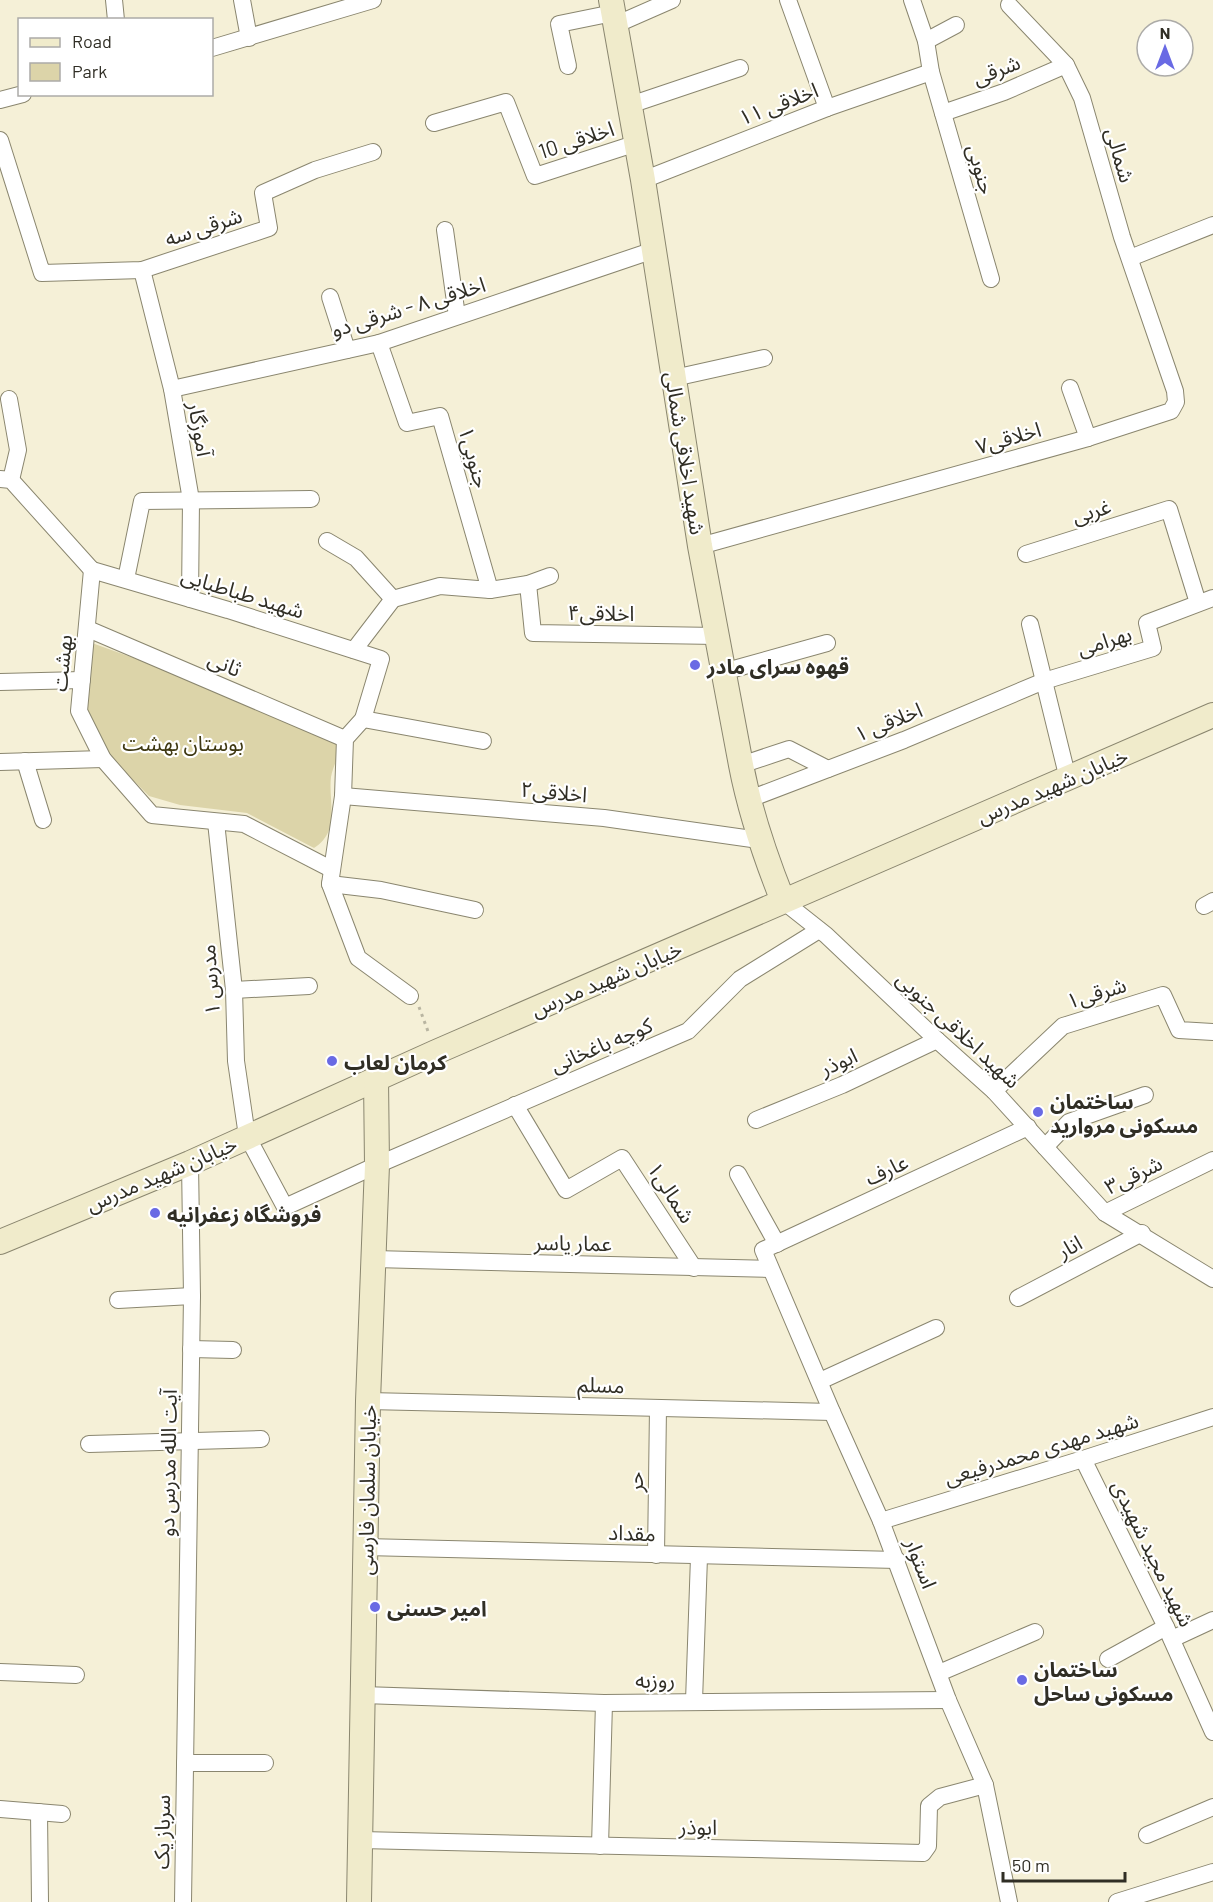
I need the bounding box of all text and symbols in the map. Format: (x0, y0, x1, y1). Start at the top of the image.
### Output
legend (18, 18, 213, 96)
north arrow (1135, 18, 1195, 78)
text: N (1160, 23, 1170, 42)
text: Road (72, 30, 112, 52)
street label: شرقی (969, 49, 1024, 90)
text: Park (72, 60, 107, 82)
street label: اخلاقی ۱۱ (735, 76, 822, 130)
street label: اخلاقی 10 (535, 115, 617, 164)
street label: شمالی (1100, 125, 1141, 185)
street label: جنوبی (962, 141, 1001, 197)
street label: شرقی سه (161, 202, 245, 251)
street label: اخلاقی ۸ - شرقی دو (328, 271, 489, 342)
street label: شهید اخلاقی شمالی (660, 370, 711, 537)
street label: آموزگار (183, 399, 218, 459)
street label: اخلاقی۷ (972, 416, 1044, 459)
street label: جنوبی۱ (453, 423, 496, 491)
street label: غربی (1069, 492, 1114, 529)
street label: شهید طباطبایی (178, 561, 307, 623)
street label: اخلاقی۴ (567, 599, 635, 626)
street label: بهرامی (1074, 620, 1135, 661)
street label: بهشت (46, 633, 77, 693)
street label: ثانی (204, 645, 245, 682)
place label: قهوه سرای مادر (706, 653, 849, 679)
marker: قهوه سرای مادر (688, 658, 702, 672)
street label: اخلاقی ۱ (850, 696, 926, 747)
park label: بوستان بهشت (122, 730, 244, 756)
street label: خیابان شهید مدرس (973, 742, 1132, 829)
street label: اخلاقی۲ (520, 776, 588, 807)
street label: خیابان شهید مدرس (527, 935, 686, 1022)
street label: مدرس ۱ (194, 944, 225, 1016)
street label: شهید اخلاقی جنوبی (891, 965, 1026, 1093)
street label: شرقی۱ (1063, 971, 1129, 1014)
street label: کوچه باغخانی (546, 1011, 657, 1079)
street label: ابوذر (815, 1042, 861, 1082)
place label: کرمان لعاب (344, 1049, 447, 1075)
marker: کرمان لعاب (325, 1054, 339, 1068)
place label: ساختمان مسکونی مروارید (1050, 1088, 1198, 1138)
marker: ساختمان مسکونی مروارید (1031, 1105, 1045, 1119)
street label: خیابان شهید مدرس (82, 1130, 241, 1217)
street label: عارف (861, 1148, 912, 1191)
street label: شرقی۳ (1100, 1149, 1166, 1200)
street label: شمالی۱ (642, 1157, 701, 1228)
place label: فروشگاه زعفرانیه (167, 1201, 321, 1227)
marker: فروشگاه زعفرانیه (148, 1206, 162, 1220)
street label: عمار یاسر (533, 1229, 612, 1256)
street label: انار (1051, 1229, 1086, 1264)
street label: مسلم (577, 1371, 625, 1401)
street label: آیت الله مدرس دو (153, 1388, 182, 1537)
street label: خیابان سلمان فارسی (352, 1404, 381, 1576)
street label: شهید مهدی محمدرفیعی (941, 1407, 1141, 1490)
street label: حر (622, 1472, 648, 1493)
street label: شهید مجید شهیدی (1107, 1476, 1200, 1631)
street label: مقداد (608, 1519, 656, 1545)
street label: استوار (900, 1533, 943, 1592)
place label: امیر حسنی (387, 1595, 487, 1621)
marker: امیر حسنی (368, 1600, 382, 1614)
place label: ساختمان مسکونی ساحل (1034, 1656, 1173, 1706)
street label: روزبه (635, 1666, 675, 1693)
marker: ساختمان مسکونی ساحل (1015, 1673, 1029, 1687)
street label: سرباز یک (148, 1794, 175, 1870)
street label: ابوذر (678, 1813, 717, 1840)
scale bar (1003, 1845, 1124, 1883)
text: 50 m (1012, 1854, 1050, 1876)

